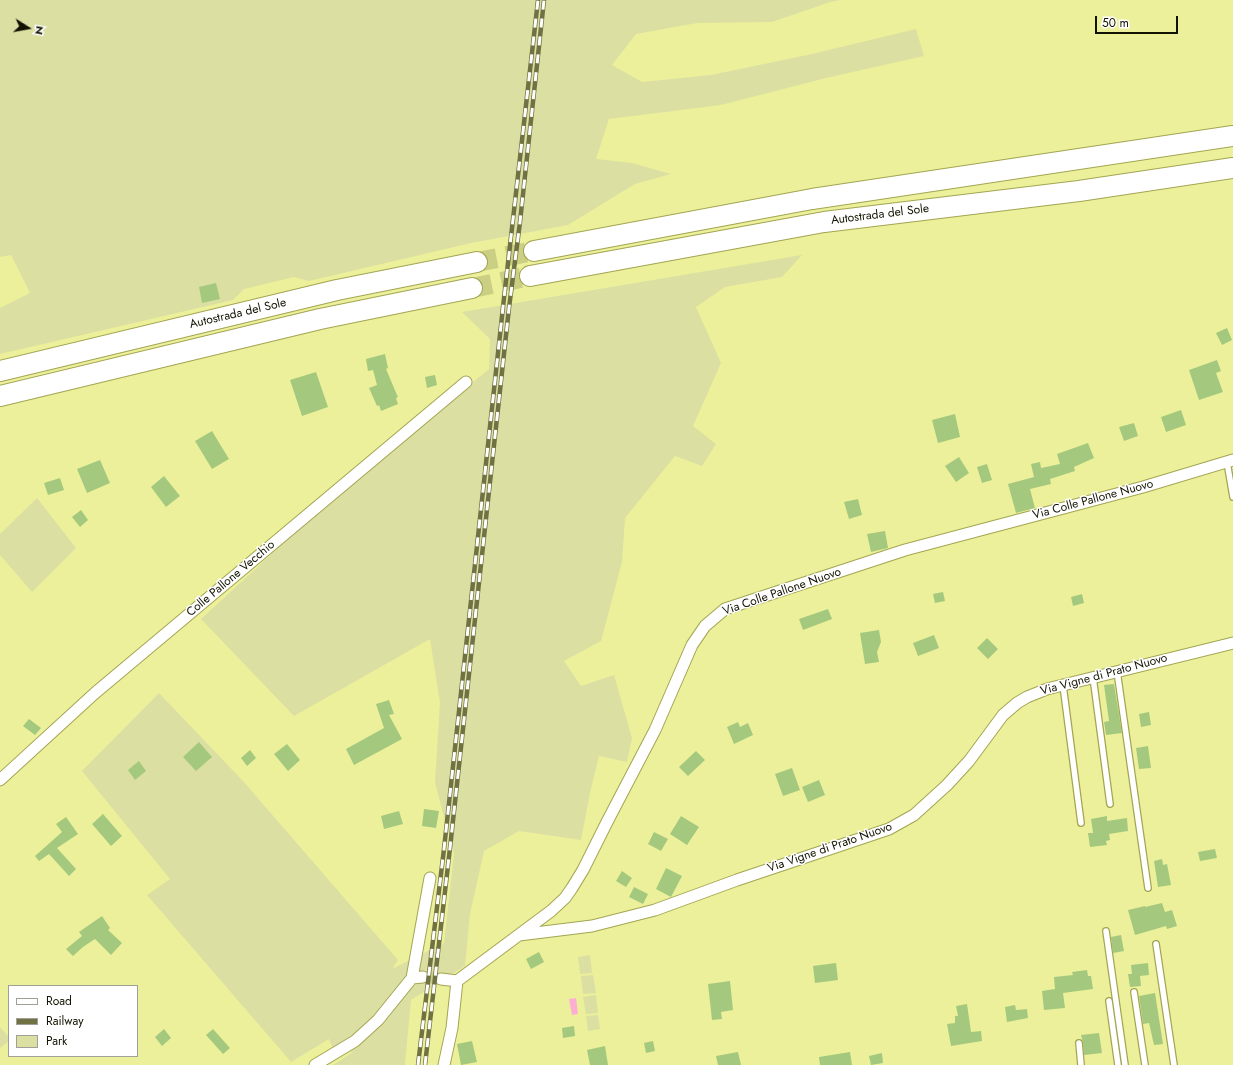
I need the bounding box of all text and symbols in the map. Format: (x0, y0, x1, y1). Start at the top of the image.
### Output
north arrow (8, 8, 48, 48)
scale bar (1097, 8, 1180, 34)
text: 50 m (1102, 14, 1129, 32)
text: N (31, 24, 48, 36)
street label: Autostrada del Sole (830, 202, 930, 228)
street label: Autostrada del Sole (188, 296, 288, 332)
street label: Via Colle Pallone Nuovo (1031, 477, 1155, 523)
street label: Colle Pallone Vecchio (184, 538, 278, 620)
street label: Via Colle Pallone Nuovo (721, 565, 843, 619)
street label: Via Vigne di Prato Nuovo (1039, 651, 1169, 699)
street label: Via Vigne di Prato Nuovo (766, 820, 894, 876)
legend (8, 985, 138, 1057)
text: Road (46, 992, 72, 1010)
text: Railway (46, 1012, 84, 1030)
text: Park (46, 1032, 67, 1050)

